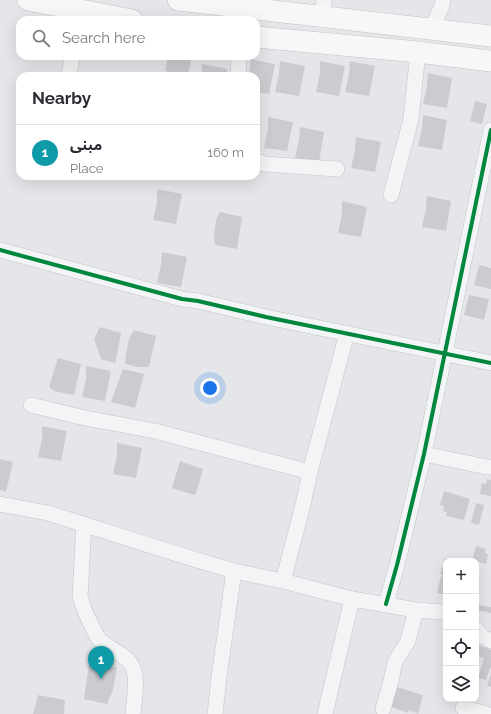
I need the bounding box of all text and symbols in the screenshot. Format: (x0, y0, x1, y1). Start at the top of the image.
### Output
search box (16, 16, 260, 60)
icon: search (30, 27, 52, 49)
text: Search here (62, 29, 145, 47)
text: Nearby (32, 88, 91, 108)
text: مبنى (70, 136, 102, 154)
text: 1 (42, 145, 48, 160)
text: 160 m (207, 145, 244, 160)
text: Place (70, 161, 103, 176)
your location (200, 378, 220, 398)
map controls (443, 558, 479, 702)
button: + (443, 558, 479, 594)
button: − (443, 594, 479, 630)
button: locate (443, 630, 479, 666)
pin: 1 (88, 646, 114, 679)
button: layers (443, 666, 479, 702)

